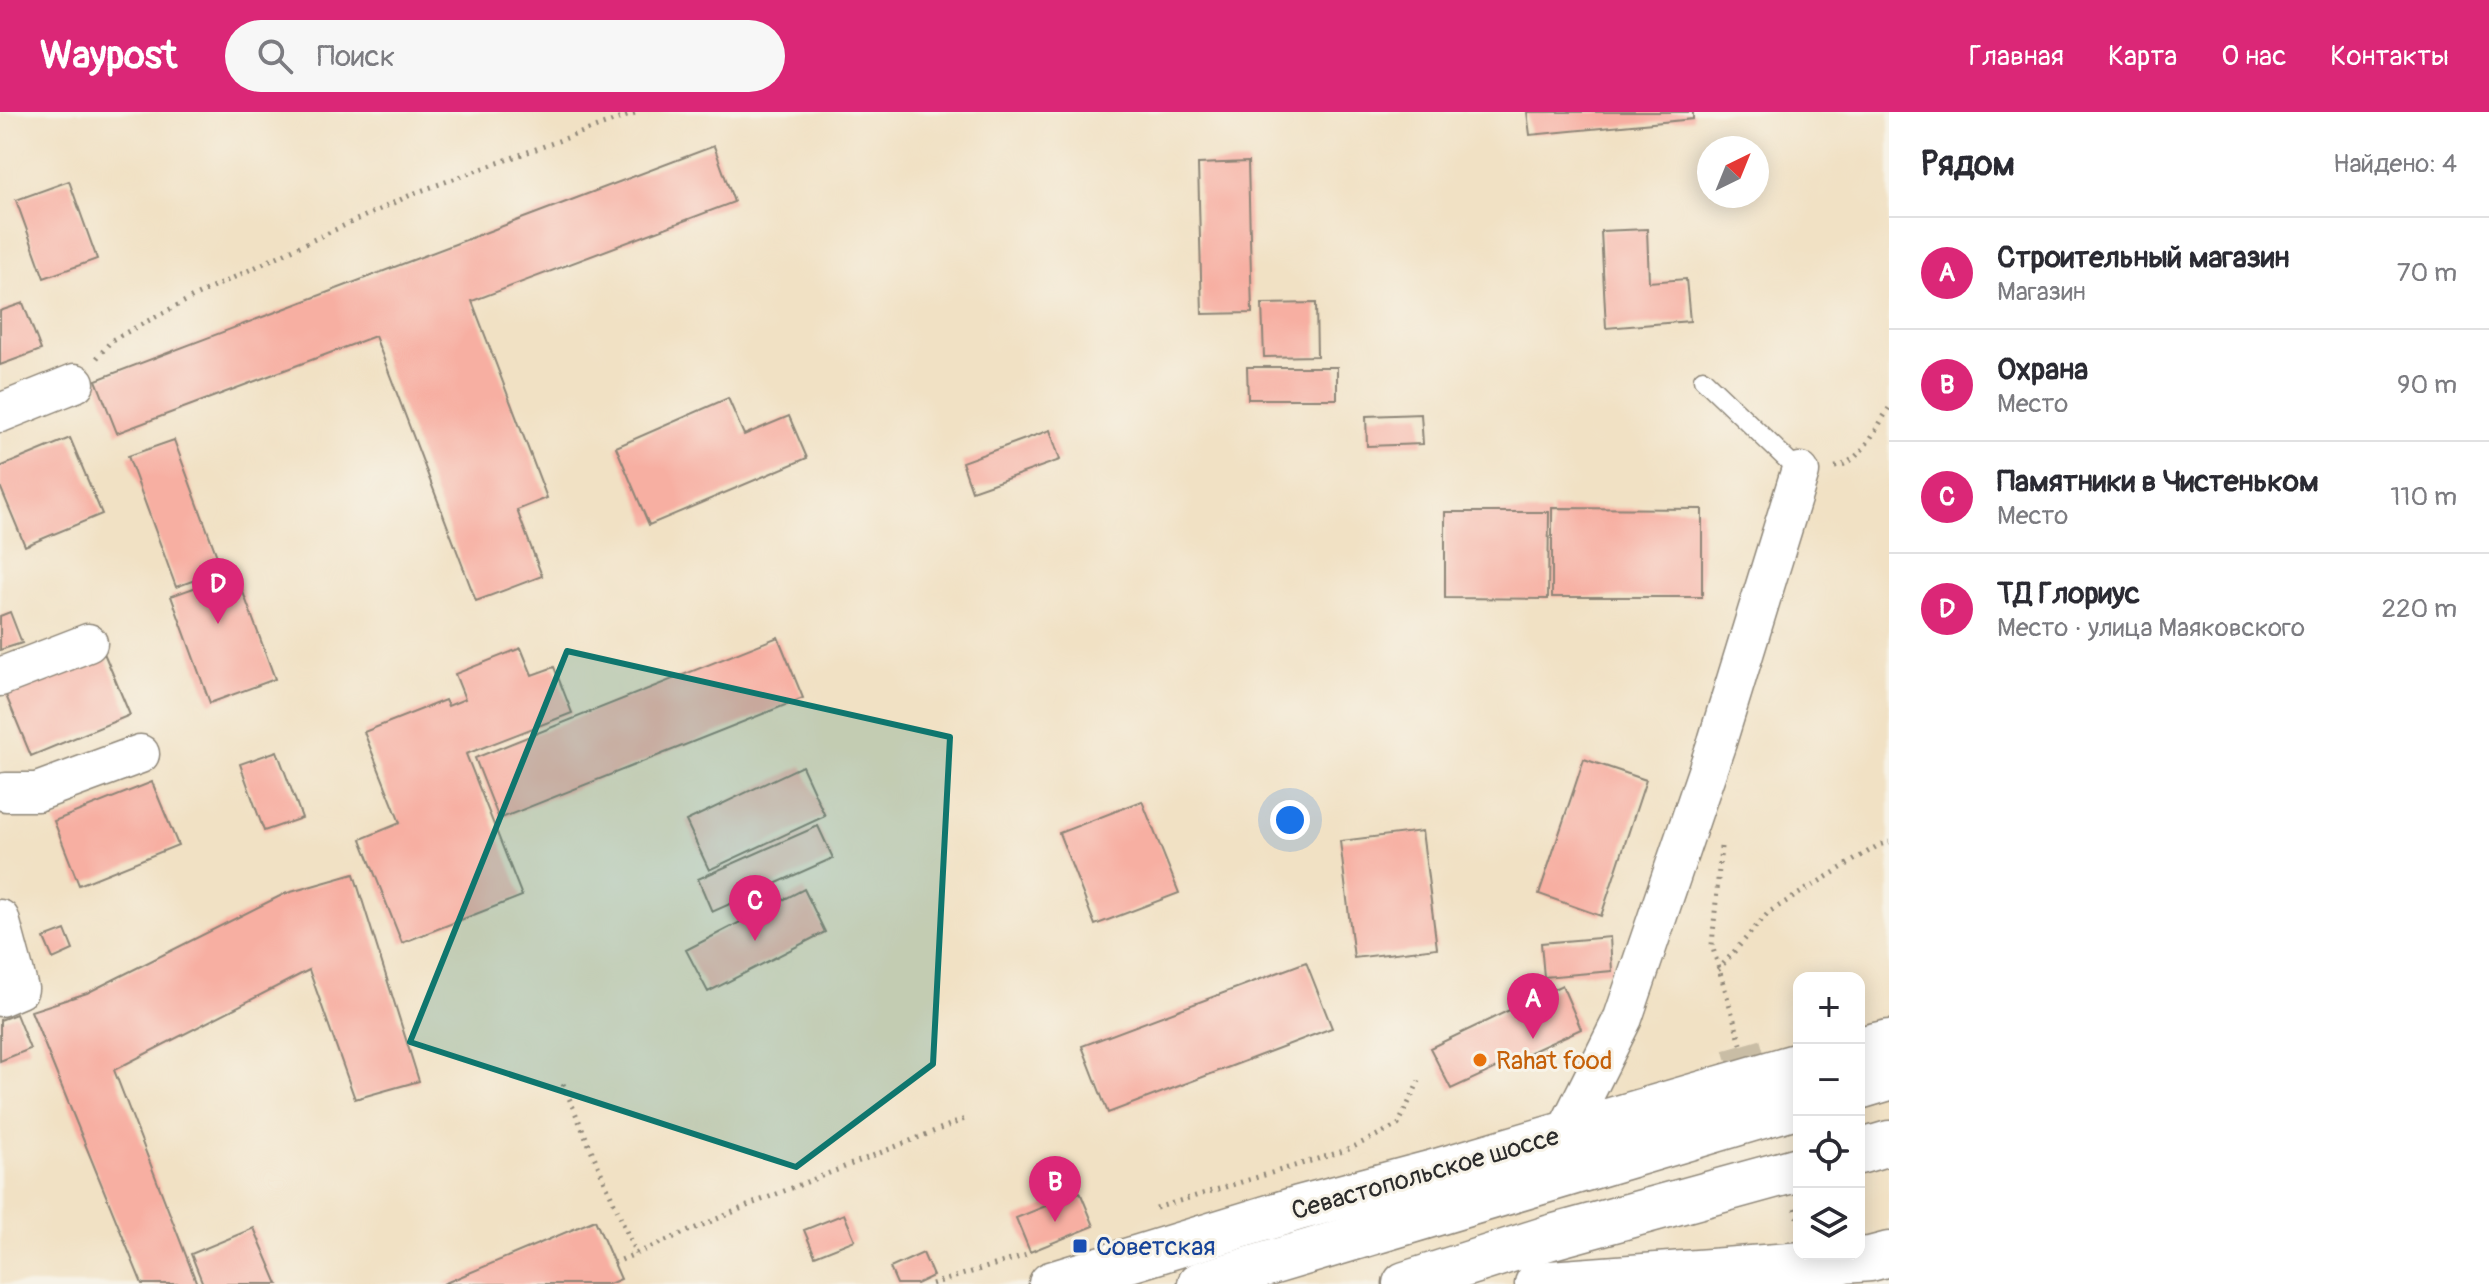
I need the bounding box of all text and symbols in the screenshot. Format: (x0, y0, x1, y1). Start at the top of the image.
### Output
search box (225, 20, 785, 92)
text: Waypost (40, 32, 177, 80)
icon: search (253, 34, 297, 78)
text: Поиск (317, 38, 395, 75)
text: Главная (1969, 39, 2064, 74)
text: Карта (2108, 39, 2177, 74)
text: О нас (2221, 39, 2286, 74)
text: Контакты (2330, 39, 2449, 74)
north arrow (1697, 136, 1769, 208)
text: Рядом (1921, 143, 2015, 186)
text: Найдено: 4 (2333, 148, 2457, 180)
text: Строительный магазин (1997, 239, 2289, 276)
text: A (1939, 257, 1955, 289)
text: 70 m (2397, 257, 2457, 289)
text: Магазин (1997, 276, 2086, 308)
text: Охрана (1997, 351, 2088, 388)
text: B (1940, 369, 1954, 401)
text: 90 m (2397, 369, 2457, 401)
text: Место (1997, 388, 2068, 420)
text: Памятники в Чистеньком (1997, 463, 2319, 500)
text: C (1939, 481, 1955, 513)
text: 110 m (2390, 481, 2457, 513)
text: Место (1997, 500, 2068, 532)
pin: D (192, 558, 244, 624)
text: ТД Глориус (1997, 575, 2140, 612)
text: D (1939, 593, 1955, 625)
text: 220 m (2381, 593, 2457, 625)
text: Место · улица Маяковского (1997, 612, 2305, 644)
your location (1270, 800, 1310, 840)
pin: C (729, 875, 781, 941)
map controls (1793, 972, 1865, 1260)
button: + (1793, 972, 1865, 1044)
pin: A (1507, 973, 1559, 1039)
button: − (1793, 1044, 1865, 1116)
place label: Rahat food (1496, 1045, 1612, 1077)
marker: Rahat food (1471, 1051, 1489, 1069)
button: locate (1793, 1116, 1865, 1188)
street label: Севастопольское шоссе (1288, 1120, 1563, 1228)
pin: B (1029, 1156, 1081, 1222)
button: layers (1793, 1188, 1865, 1260)
place label: Советская (1096, 1231, 1216, 1263)
marker: Советская (1071, 1237, 1089, 1255)

